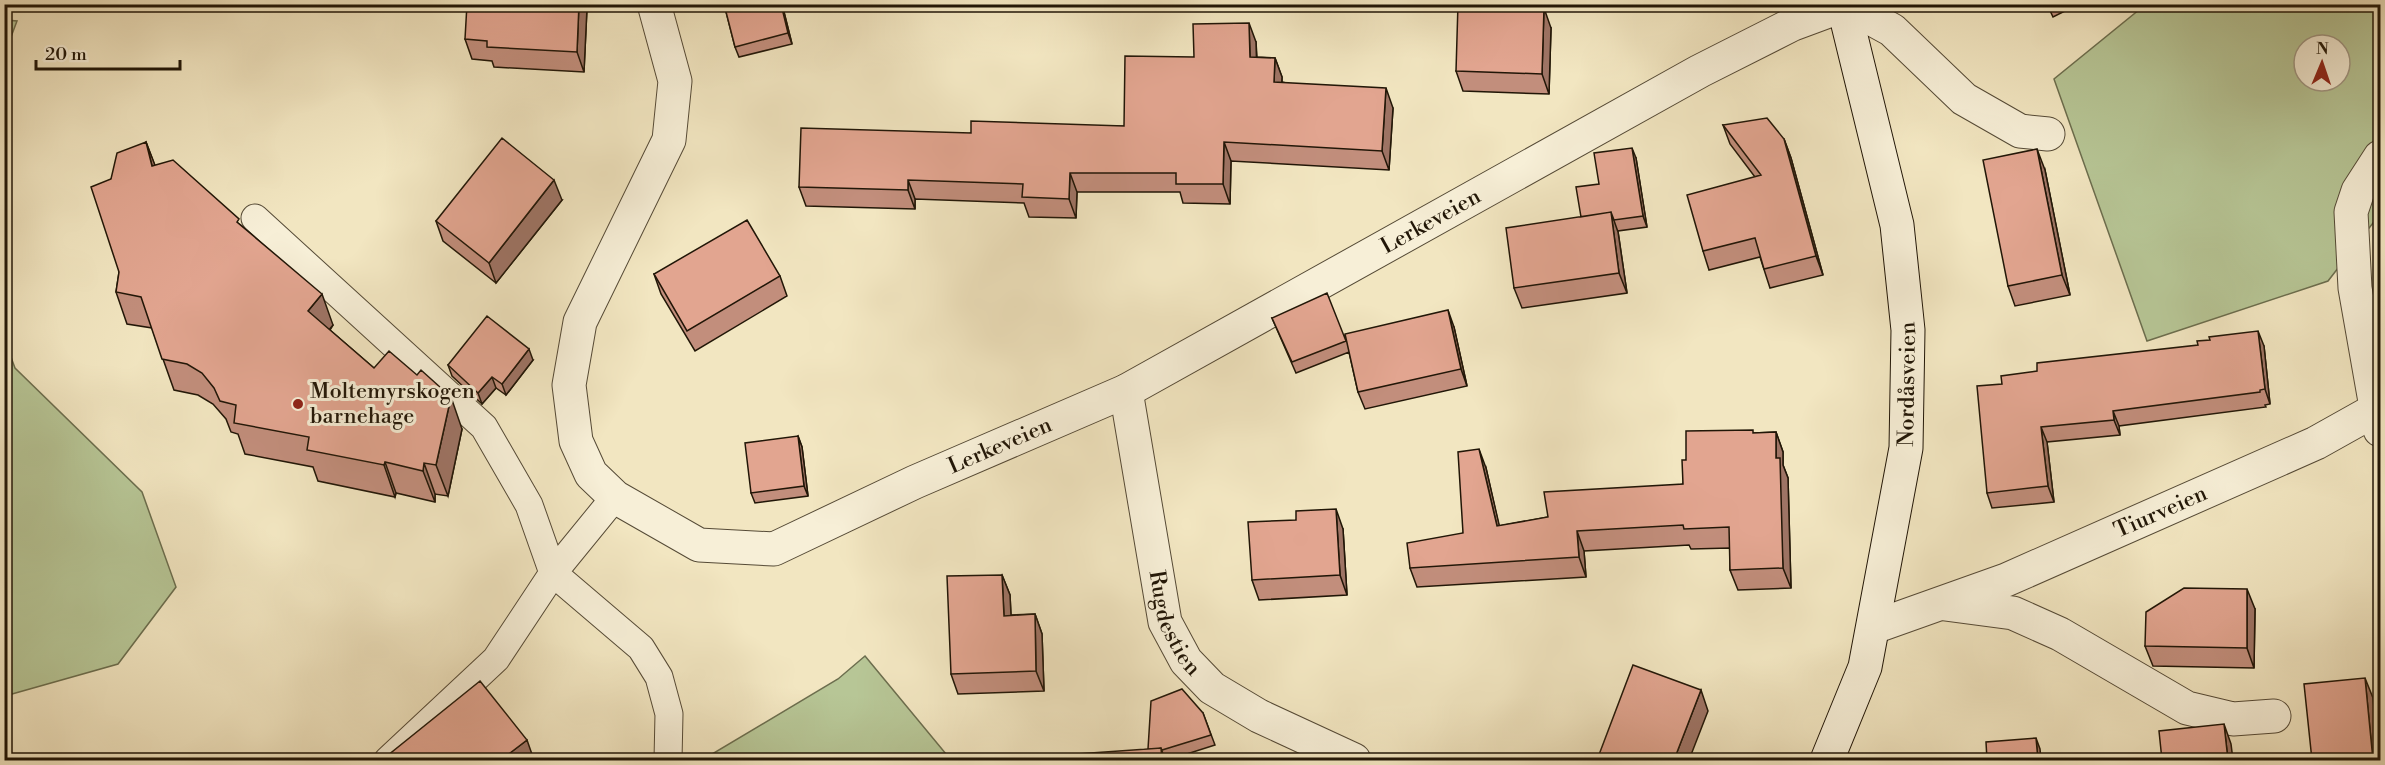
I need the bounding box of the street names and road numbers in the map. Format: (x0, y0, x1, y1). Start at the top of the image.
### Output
street label: Lerkeveien (1376, 183, 1485, 260)
street label: Nordåsveien (1893, 321, 1922, 447)
street label: Lerkeveien (944, 411, 1056, 480)
street label: Tiurveien (2110, 479, 2211, 544)
street label: Rugdestien (1143, 568, 1206, 681)

